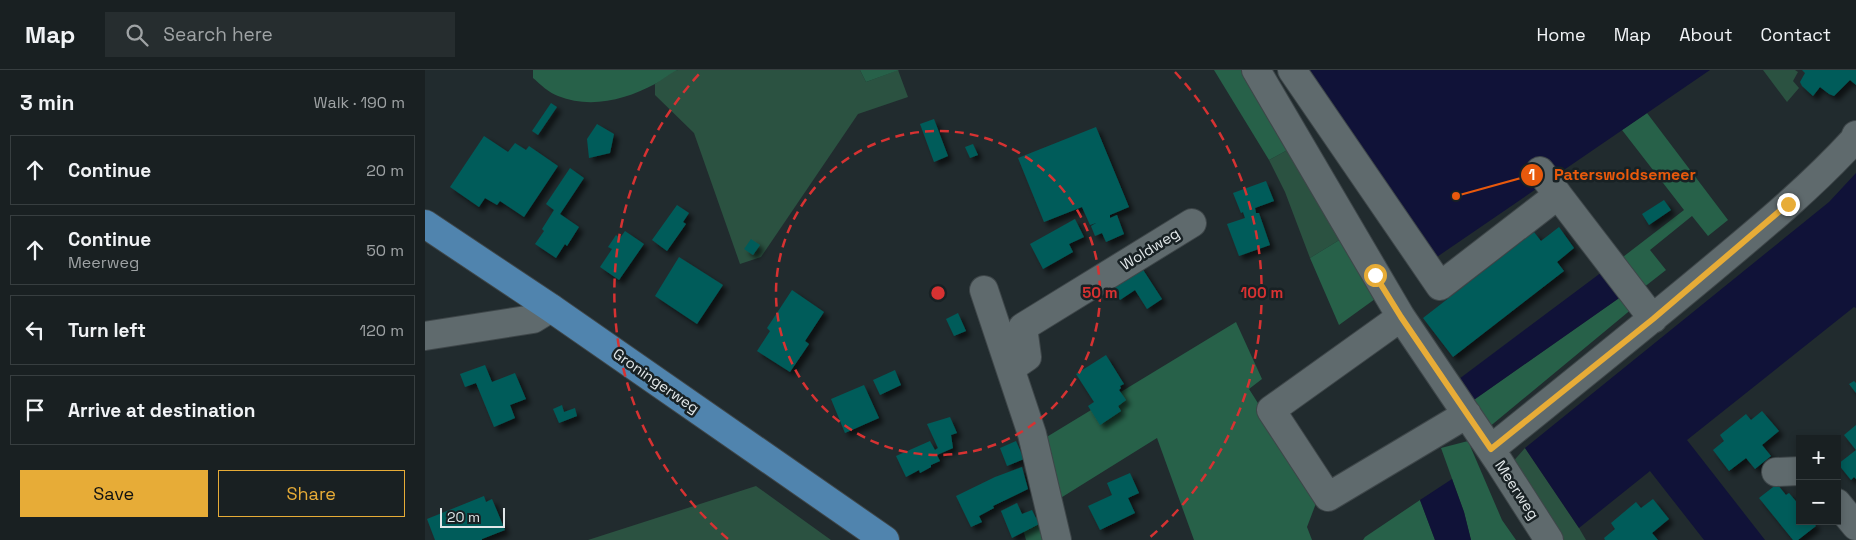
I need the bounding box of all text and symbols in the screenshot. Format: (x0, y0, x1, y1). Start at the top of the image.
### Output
search box (105, 12, 455, 57)
text: Map (25, 19, 75, 50)
icon: search (123, 21, 151, 49)
text: Search here (163, 22, 273, 47)
text: Home (1537, 23, 1586, 46)
text: Map (1614, 23, 1651, 46)
text: About (1679, 23, 1733, 46)
text: Contact (1761, 23, 1831, 46)
text: 3 min (20, 89, 75, 116)
text: Walk · 190 m (314, 92, 405, 113)
icon: ahead (21, 156, 49, 184)
text: Continue (68, 158, 151, 183)
callout: Paterswoldsemeer (1519, 159, 1706, 190)
text: 20 m (366, 160, 404, 181)
text: Paterswoldsemeer (1554, 164, 1696, 185)
text: 1 (1529, 165, 1535, 184)
route end (1777, 193, 1800, 216)
street label: Woldweg (1117, 223, 1183, 274)
text: Continue (68, 227, 151, 252)
icon: ahead (21, 236, 49, 264)
text: 50 m (366, 240, 404, 261)
text: Meerweg (68, 252, 139, 273)
route start (1364, 264, 1387, 287)
text: 50 m (1082, 283, 1118, 302)
text: 100 m (1241, 283, 1283, 302)
centre of rings (929, 284, 947, 302)
icon: left (21, 316, 49, 344)
text: Turn left (68, 318, 146, 343)
text: 120 m (360, 320, 404, 341)
street label: Groningerweg (609, 344, 703, 417)
icon: arrive (21, 396, 49, 424)
text: Arrive at destination (68, 398, 256, 423)
map controls (1796, 435, 1841, 525)
button: + (1796, 435, 1841, 480)
street label: Meerweg (1491, 457, 1544, 523)
button: Save (20, 470, 208, 517)
button: Share (218, 470, 405, 517)
button: − (1796, 480, 1841, 525)
scale bar (440, 505, 505, 528)
text: 20 m (447, 508, 480, 526)

